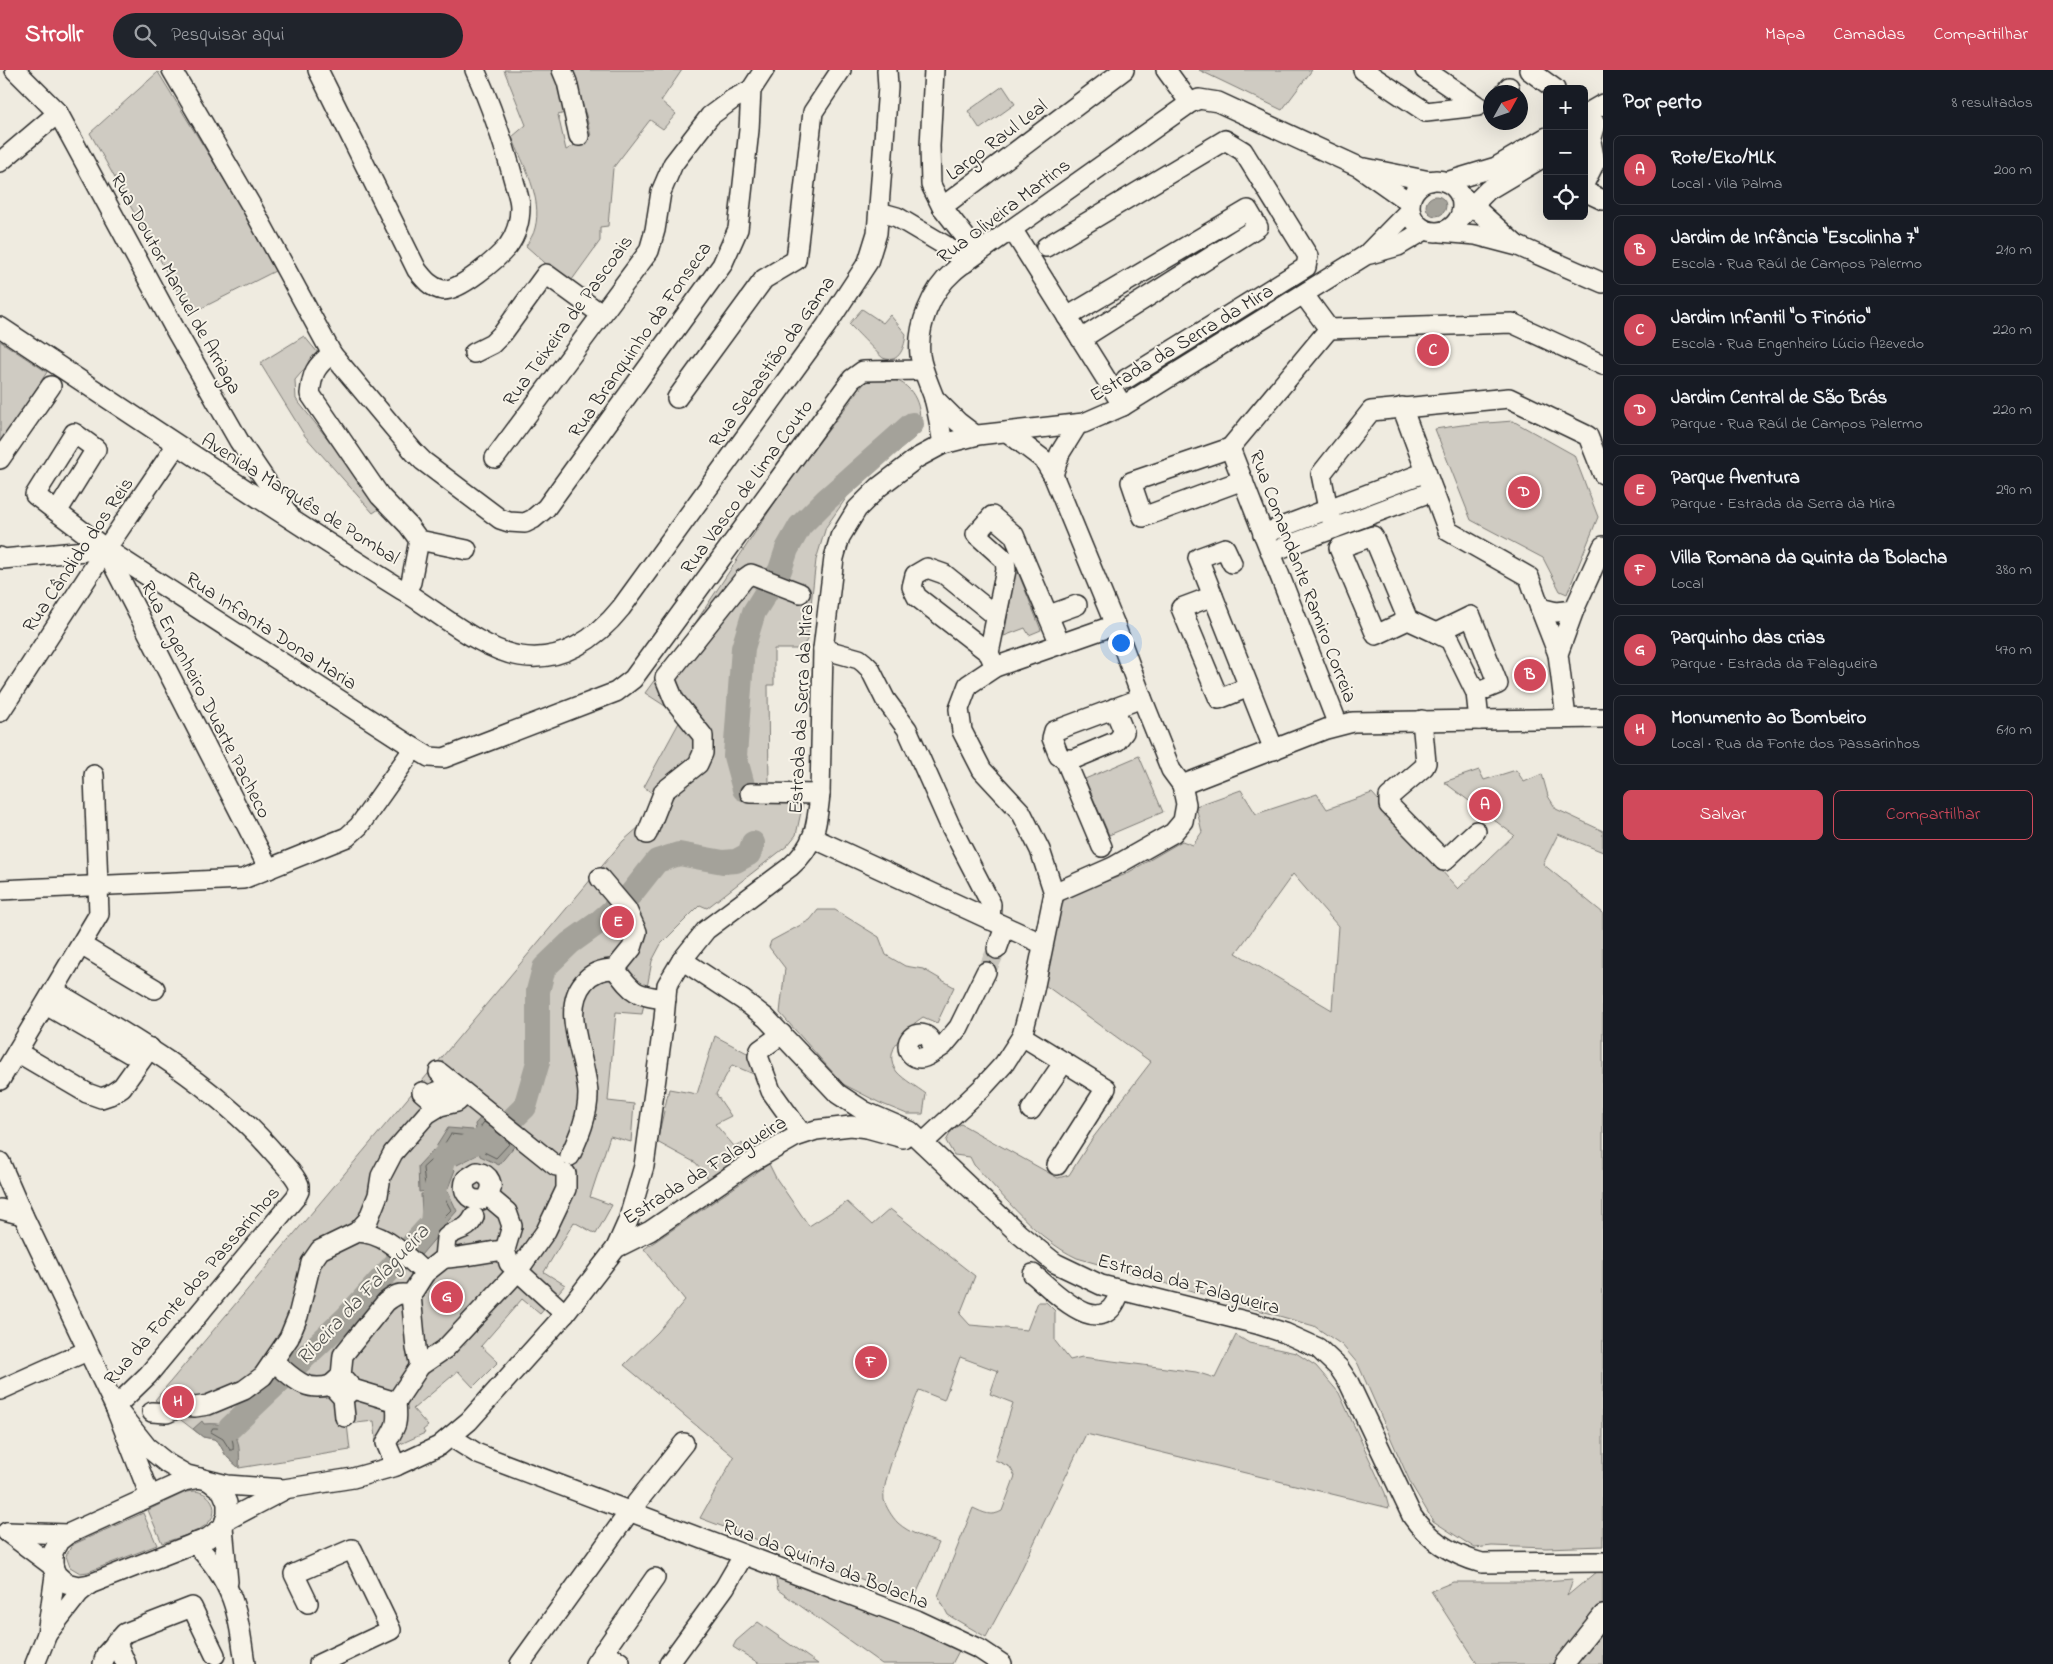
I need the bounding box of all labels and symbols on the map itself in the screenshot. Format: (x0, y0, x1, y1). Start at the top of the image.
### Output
north arrow (1483, 85, 1528, 130)
street label: Largo Raul Leal (940, 93, 1055, 190)
street label: Rua Oliveira Martins (932, 152, 1077, 272)
street label: Rua Doutor Manuel de Arriaga (101, 168, 248, 400)
street label: Rua Teixeira de Pascoais (497, 230, 641, 413)
street label: Rua Branquinho da Fonseca (562, 236, 720, 445)
street label: Rua Sebastião da Gama (703, 271, 843, 454)
street label: Estrada da Serra da Mira (1085, 278, 1280, 411)
pin: C (1417, 331, 1449, 369)
street label: Rua Vasco de Lima Couto (674, 394, 822, 581)
street label: Avenida Marquês de Pombal (195, 427, 405, 573)
street label: Rua Comandante Ramiro Correia (1240, 447, 1363, 707)
street label: Rua Cândido dos Reis (16, 472, 142, 639)
pin: D (1508, 473, 1540, 511)
street label: Rua Infanta Dona Maria (179, 566, 362, 699)
street label: Rua Engenheiro Duarte Pacheco (131, 576, 277, 824)
street label: Estrada da Serra da Mira (783, 604, 822, 815)
your location (1108, 630, 1134, 656)
pin: B (1514, 656, 1546, 694)
pin: A (1469, 786, 1501, 824)
pin: E (602, 903, 634, 941)
street label: Estrada da Falagueira (618, 1109, 793, 1234)
street label: Rua da Fonte dos Passarinhos (98, 1180, 288, 1393)
water label: Ribeira da Falagueira (290, 1218, 438, 1373)
street label: Estrada da Falagueira (1094, 1247, 1283, 1325)
pin: G (431, 1278, 463, 1316)
pin: F (855, 1343, 887, 1381)
pin: H (162, 1383, 194, 1421)
street label: Rua da Quinta da Bolacha (718, 1513, 933, 1618)

